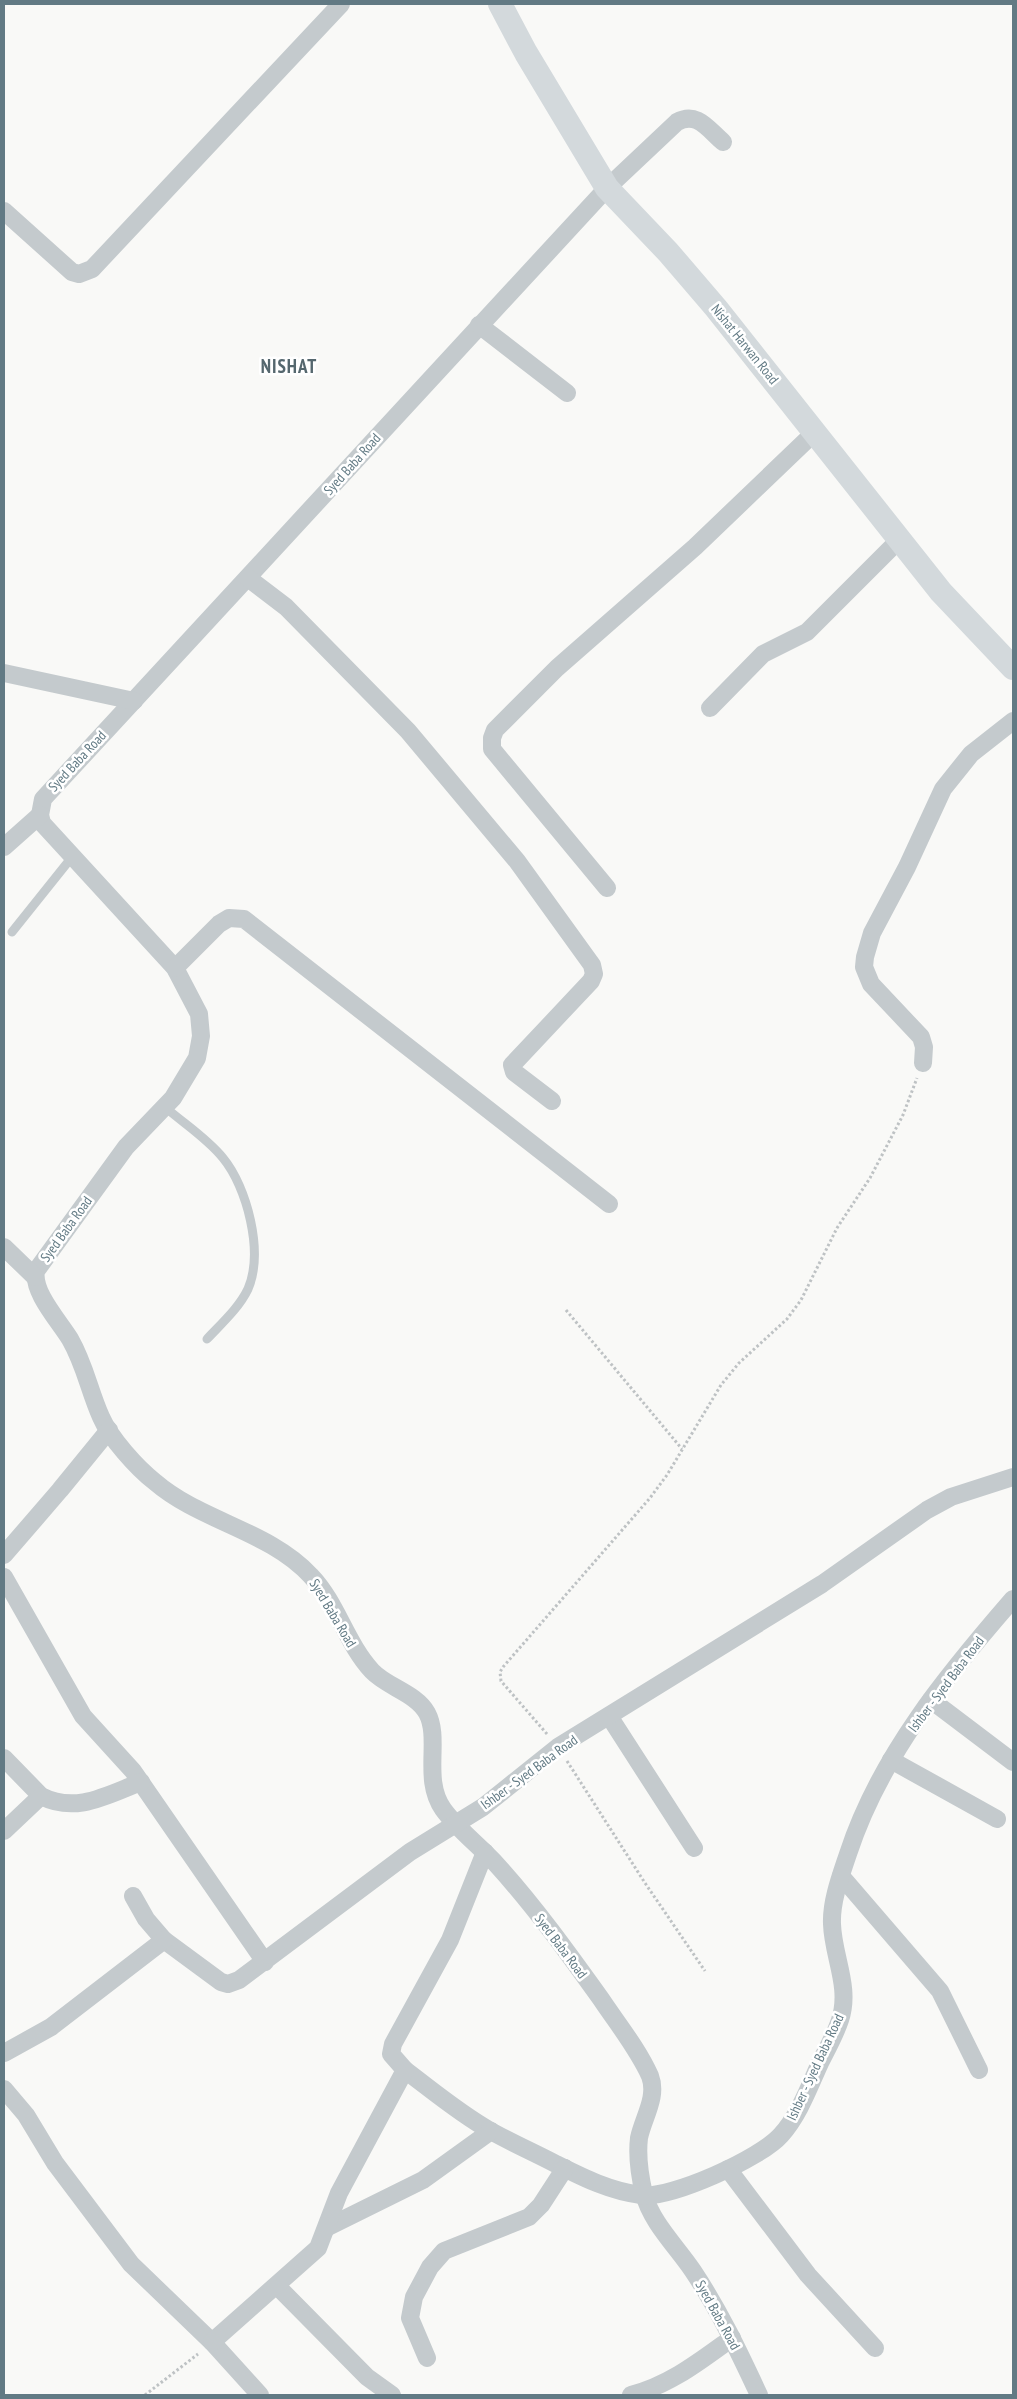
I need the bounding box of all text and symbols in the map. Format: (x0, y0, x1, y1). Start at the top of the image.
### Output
street label: Nishat Harwan Road (707, 300, 783, 388)
district label: NISHAT (261, 354, 317, 378)
street label: Syed Baba Road (320, 429, 384, 499)
street label: Syed Baba Road (44, 727, 110, 795)
street label: Syed Baba Road (36, 1193, 96, 1265)
street label: Syed Baba Road (306, 1575, 360, 1651)
street label: Ishber - Syed Baba Road (904, 1632, 988, 1736)
street label: Ishber - Syed Baba Road (477, 1731, 581, 1813)
street label: Syed Baba Road (531, 1910, 591, 1982)
street label: Ishber - Syed Baba Road (782, 2011, 848, 2123)
street label: Syed Baba Road (692, 2277, 744, 2353)

